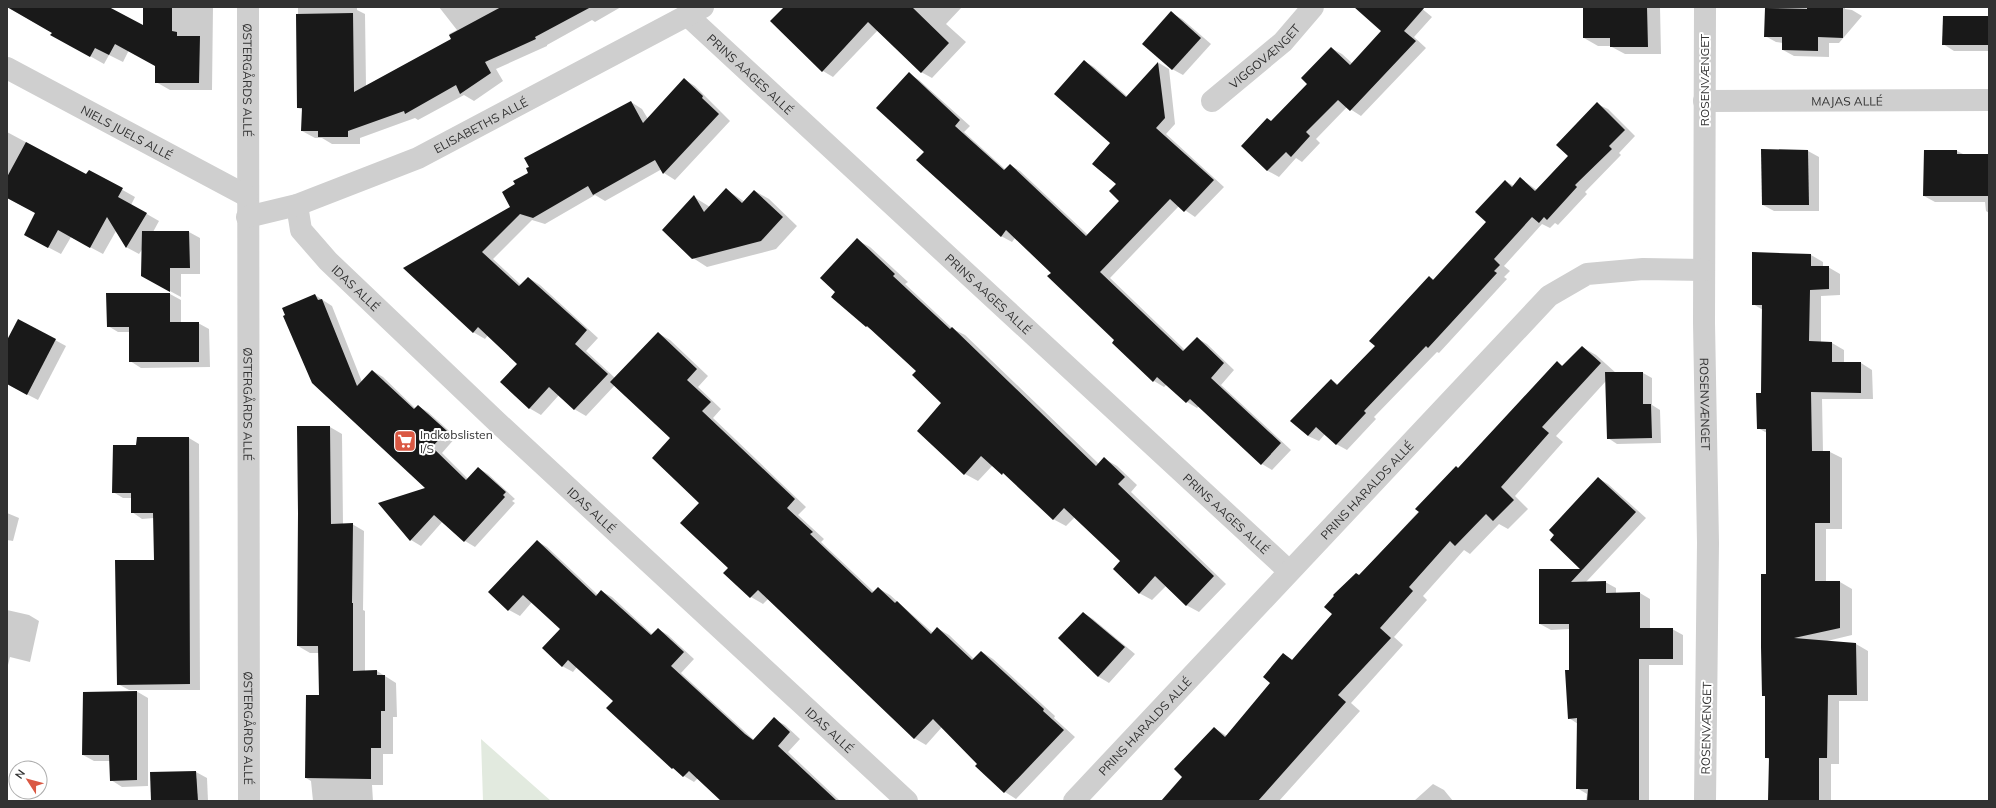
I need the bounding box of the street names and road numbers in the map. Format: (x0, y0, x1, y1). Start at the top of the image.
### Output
street label: VIGGOVÆNGET (1226, 20, 1303, 91)
street label: ØSTERGÅRDS ALLÉ (241, 23, 256, 137)
street label: PRINS AAGES ALLÉ (704, 30, 797, 117)
street label: ROSENVÆNGET (1697, 33, 1712, 126)
street label: MAJAS ALLÉ (1811, 93, 1883, 108)
street label: ELISABETHS ALLÉ (431, 94, 530, 156)
street label: NIELS JUELS ALLÉ (79, 101, 175, 163)
street label: PRINS AAGES ALLÉ (942, 250, 1035, 337)
street label: IDAS ALLÉ (329, 261, 383, 314)
street label: ØSTERGÅRDS ALLÉ (241, 347, 256, 461)
street label: ROSENVÆNGET (1697, 357, 1714, 451)
street label: PRINS HARALDS ALLÉ (1317, 438, 1416, 542)
street label: PRINS AAGES ALLÉ (1180, 470, 1273, 557)
street label: IDAS ALLÉ (565, 484, 619, 536)
street label: ØSTERGÅRDS ALLÉ (241, 671, 256, 785)
street label: PRINS HARALDS ALLÉ (1095, 674, 1194, 778)
street label: ROSENVÆNGET (1698, 681, 1714, 774)
street label: IDAS ALLÉ (803, 704, 857, 756)

